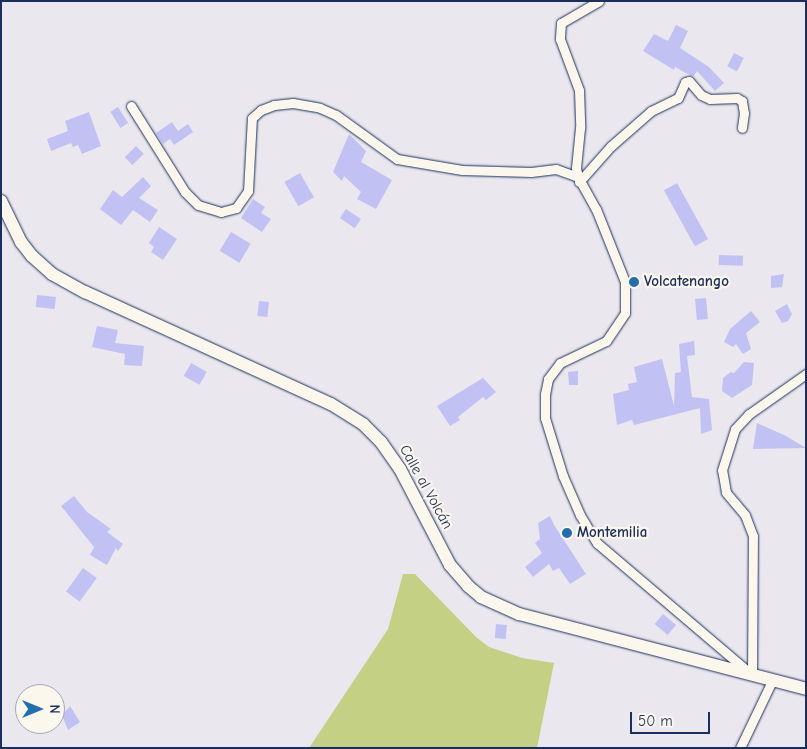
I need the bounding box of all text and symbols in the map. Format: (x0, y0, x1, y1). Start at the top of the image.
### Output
place label: Volcatenango (644, 273, 729, 291)
marker: Volcatenango (628, 276, 640, 288)
street label: Calle al Volcán (395, 442, 457, 532)
place label: Montemilia (577, 524, 647, 542)
marker: Montemilia (561, 527, 573, 539)
north arrow (15, 684, 65, 734)
scale bar (632, 702, 712, 734)
text: N (46, 704, 63, 714)
text: 50 m (638, 712, 673, 730)

